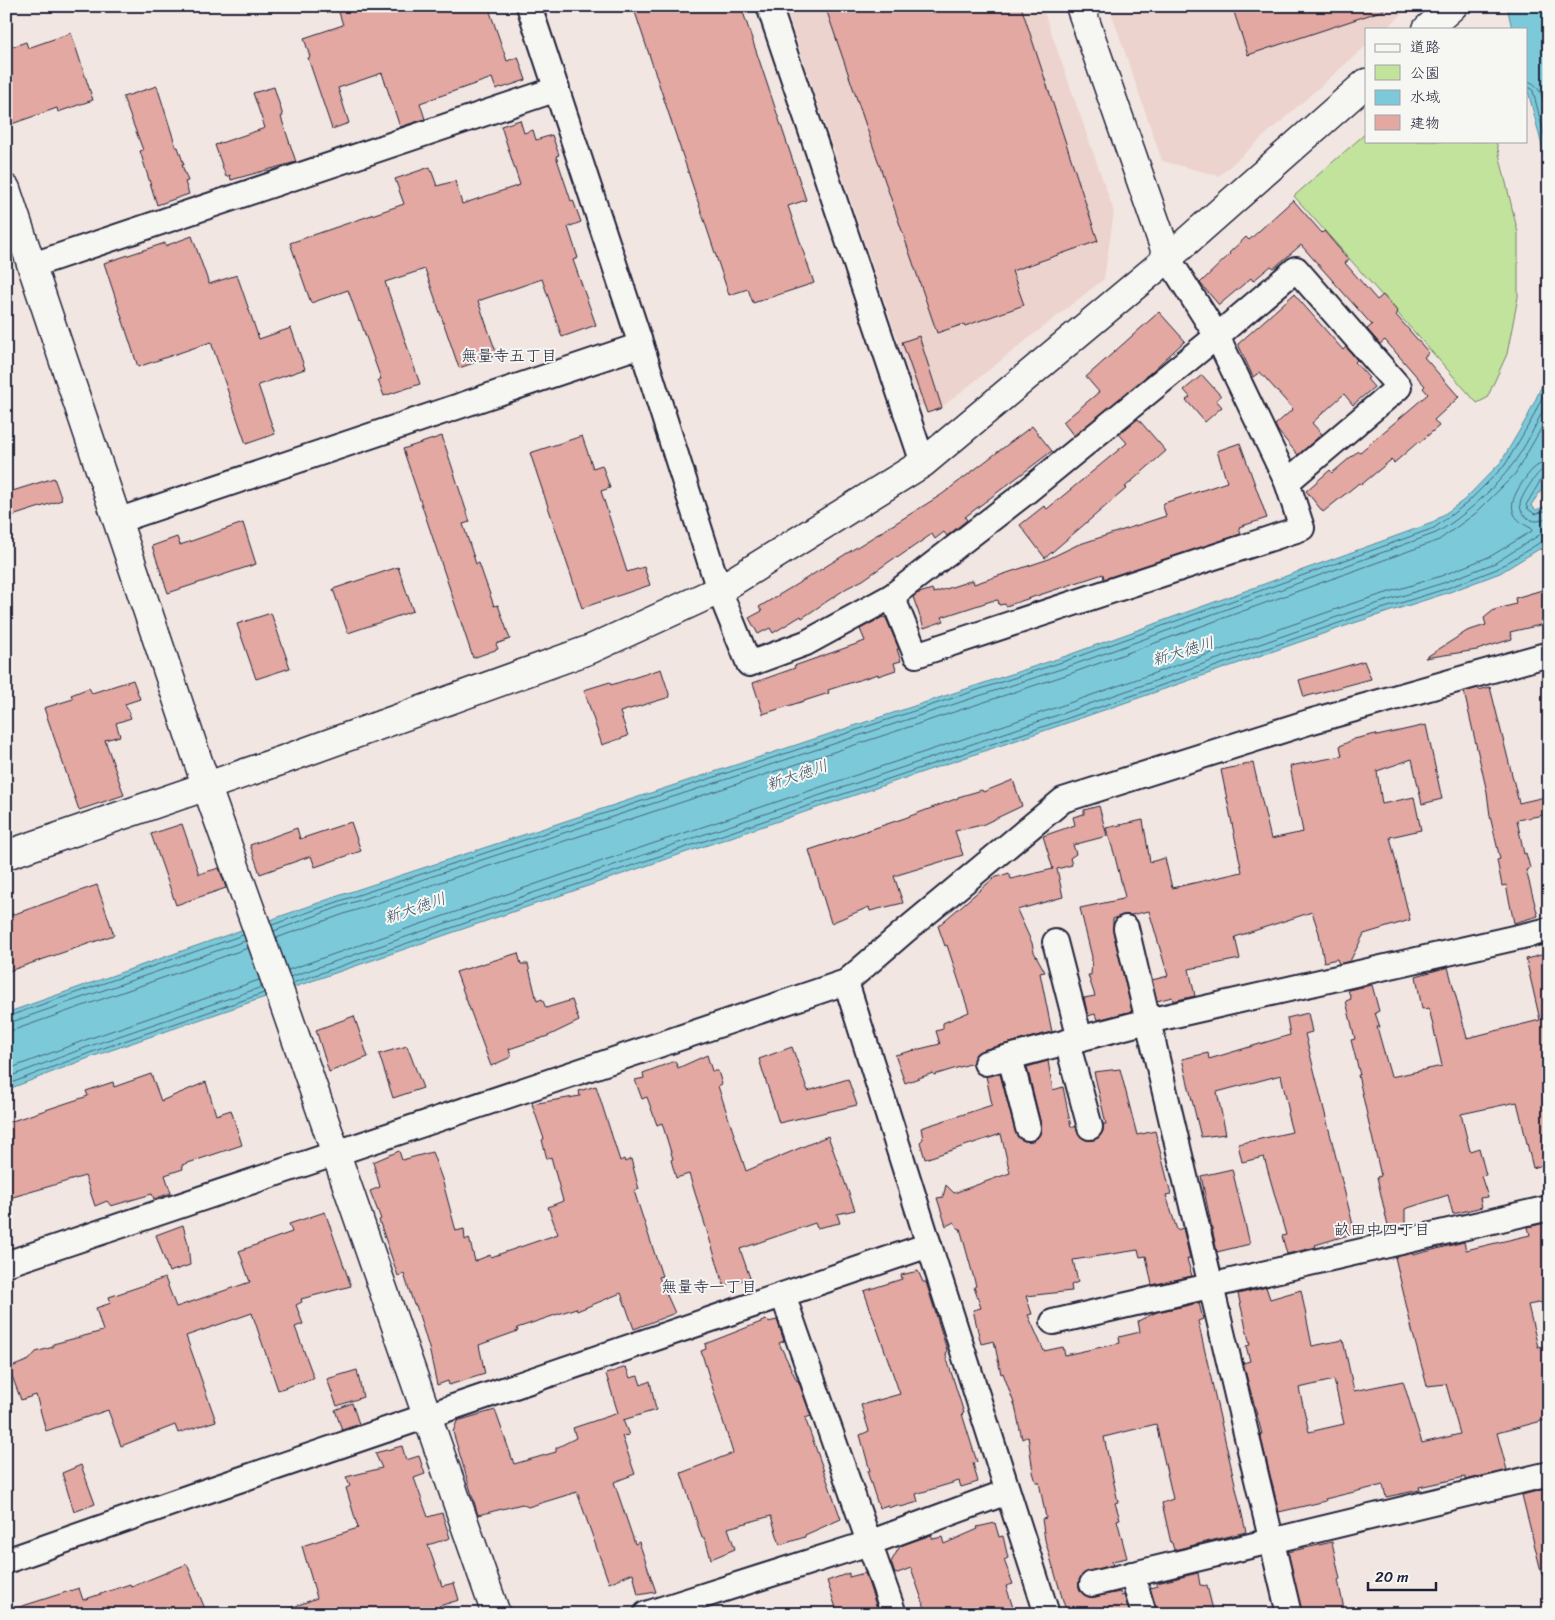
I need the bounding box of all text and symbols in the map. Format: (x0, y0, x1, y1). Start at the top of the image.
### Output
legend (1365, 28, 1528, 142)
text: 道路 (1410, 34, 1440, 60)
text: 公園 (1410, 60, 1440, 86)
text: 水域 (1410, 84, 1440, 110)
text: 建物 (1410, 110, 1440, 136)
district label: 無量寺五丁目 (461, 341, 557, 370)
water label: 新大徳川 (1148, 628, 1218, 674)
water label: 新大徳川 (762, 751, 832, 799)
water label: 新大徳川 (380, 884, 450, 932)
district label: 畝田中四丁目 (1334, 1215, 1430, 1244)
district label: 無量寺一丁目 (661, 1272, 757, 1301)
scale bar (1368, 1560, 1435, 1592)
text: 20 m (1375, 1564, 1409, 1590)

